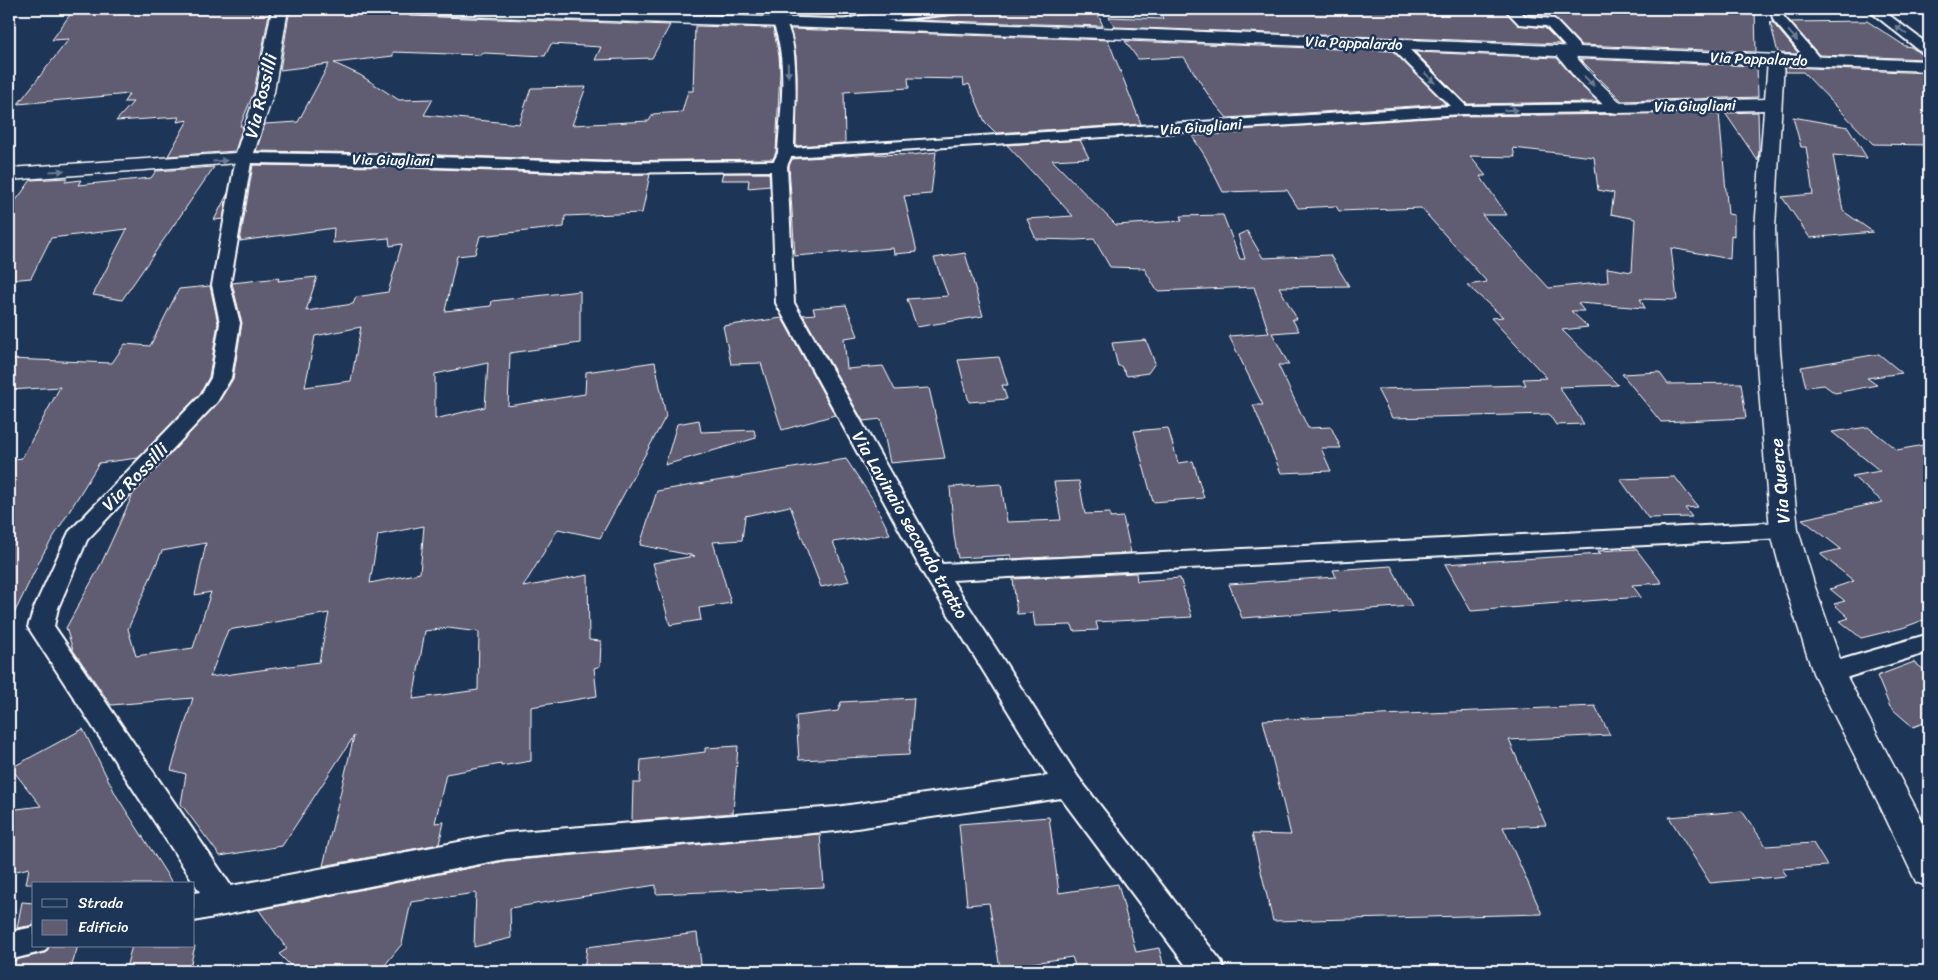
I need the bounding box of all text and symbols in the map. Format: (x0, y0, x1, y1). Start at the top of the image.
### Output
one-way arrow (1894, 25, 1908, 35)
street label: Via Pappalardo (1305, 28, 1404, 58)
one-way arrow (1788, 29, 1799, 42)
street label: Via Pappalardo (1710, 44, 1809, 74)
street label: Via Rossilli (235, 49, 287, 142)
one-way arrow (784, 63, 792, 79)
one-way arrow (1423, 72, 1435, 84)
one-way arrow (1582, 75, 1594, 87)
street label: Via Giugliani (1654, 92, 1737, 120)
one-way arrow (1503, 106, 1519, 114)
street label: Via Giugliani (1159, 111, 1244, 143)
street label: Via Giugliani (352, 146, 435, 174)
one-way arrow (212, 156, 228, 164)
one-way arrow (50, 166, 66, 174)
street label: Via Lavinaio secondo tratto (843, 425, 977, 625)
street label: Via Rossilli (94, 434, 177, 519)
street label: Via Querce (1760, 437, 1800, 525)
legend (32, 882, 195, 948)
text: Strada (78, 890, 124, 916)
text: Edificio (78, 914, 129, 940)

